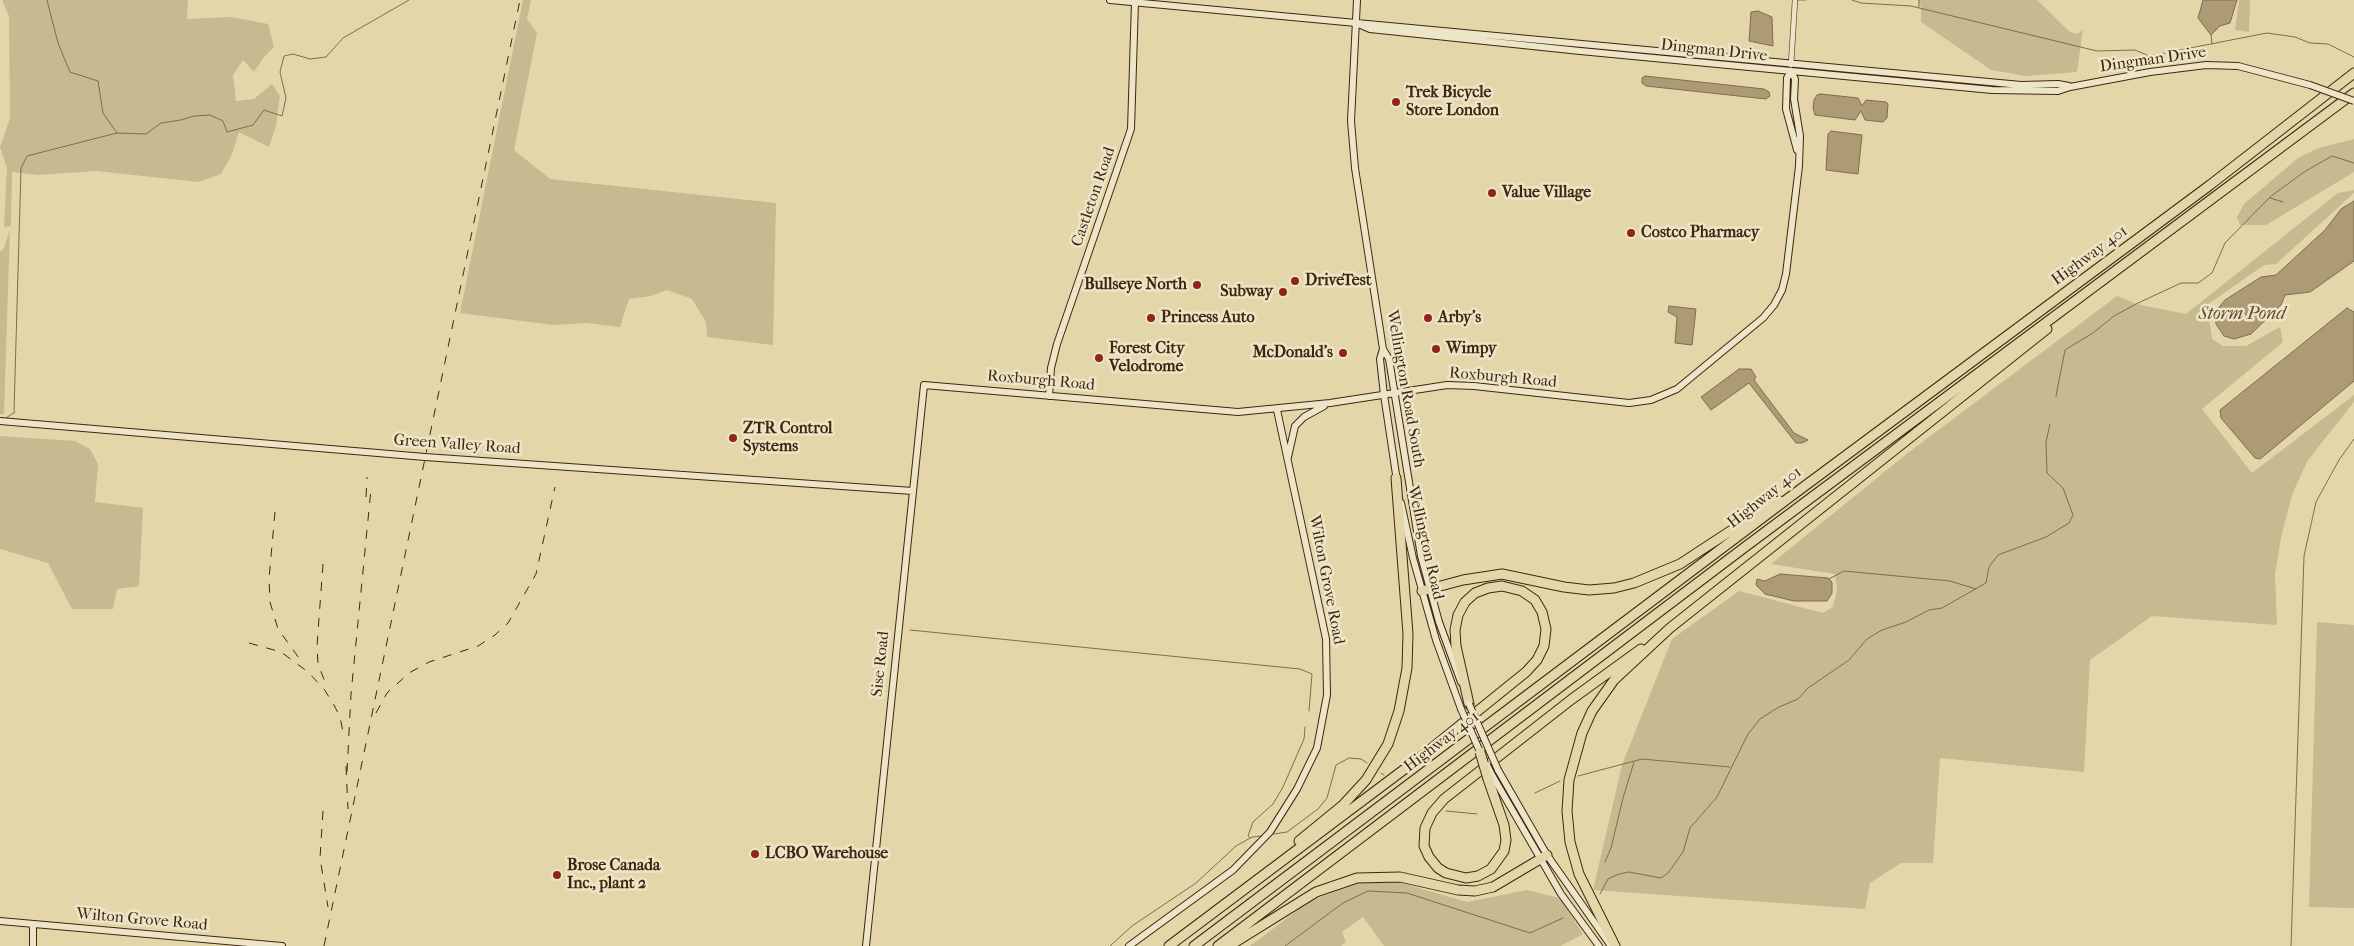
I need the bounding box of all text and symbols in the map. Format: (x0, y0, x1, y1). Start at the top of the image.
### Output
street label: Dingman Drive (1660, 36, 1768, 66)
street label: Dingman Drive (2099, 43, 2207, 77)
place label: Trek Bicycle Store London (1406, 83, 1499, 121)
marker: Trek Bicycle Store London (1390, 96, 1402, 108)
street label: Castleton Road (1068, 145, 1120, 249)
place label: Value Village (1502, 183, 1591, 203)
marker: Value Village (1486, 187, 1498, 199)
street label: Highway 401 (2048, 222, 2132, 290)
place label: Costco Pharmacy (1641, 223, 1759, 243)
marker: Costco Pharmacy (1625, 227, 1637, 239)
place label: DriveTest (1305, 271, 1371, 291)
place label: Bullseye North (1084, 275, 1187, 295)
marker: DriveTest (1289, 275, 1301, 287)
marker: Bullseye North (1191, 279, 1203, 291)
place label: Subway (1220, 282, 1273, 302)
marker: Subway (1277, 286, 1289, 298)
water label: Storm Pond (2199, 304, 2285, 326)
place label: Princess Auto (1161, 308, 1255, 328)
place label: Arby's (1438, 308, 1481, 328)
street label: Wellington Road South (1382, 309, 1428, 469)
marker: Princess Auto (1145, 312, 1157, 324)
marker: Arby's (1422, 312, 1434, 324)
place label: Forest City Velodrome (1109, 339, 1185, 377)
place label: Wimpy (1446, 339, 1496, 359)
place label: McDonald's (1252, 343, 1333, 363)
marker: Wimpy (1430, 343, 1442, 355)
marker: McDonald's (1337, 347, 1349, 359)
marker: Forest City Velodrome (1093, 352, 1105, 364)
street label: Roxburgh Road (1448, 364, 1558, 392)
street label: Roxburgh Road (986, 367, 1096, 395)
place label: ZTR Control Systems (743, 419, 832, 457)
street label: Green Valley Road (393, 431, 521, 459)
marker: ZTR Control Systems (727, 432, 739, 444)
street label: Highway 401 (1724, 463, 1806, 533)
street label: Wellington Road (1403, 484, 1447, 602)
street label: Wilton Grove Road (1304, 514, 1348, 646)
street label: Sise Road (868, 630, 894, 698)
street label: Highway 401 (1401, 707, 1483, 777)
place label: LCBO Warehouse (765, 844, 888, 864)
marker: LCBO Warehouse (749, 848, 761, 860)
place label: Brose Canada Inc., plant 2 (567, 856, 660, 894)
marker: Brose Canada Inc., plant 2 (551, 869, 563, 881)
street label: Wilton Grove Road (76, 905, 208, 935)

